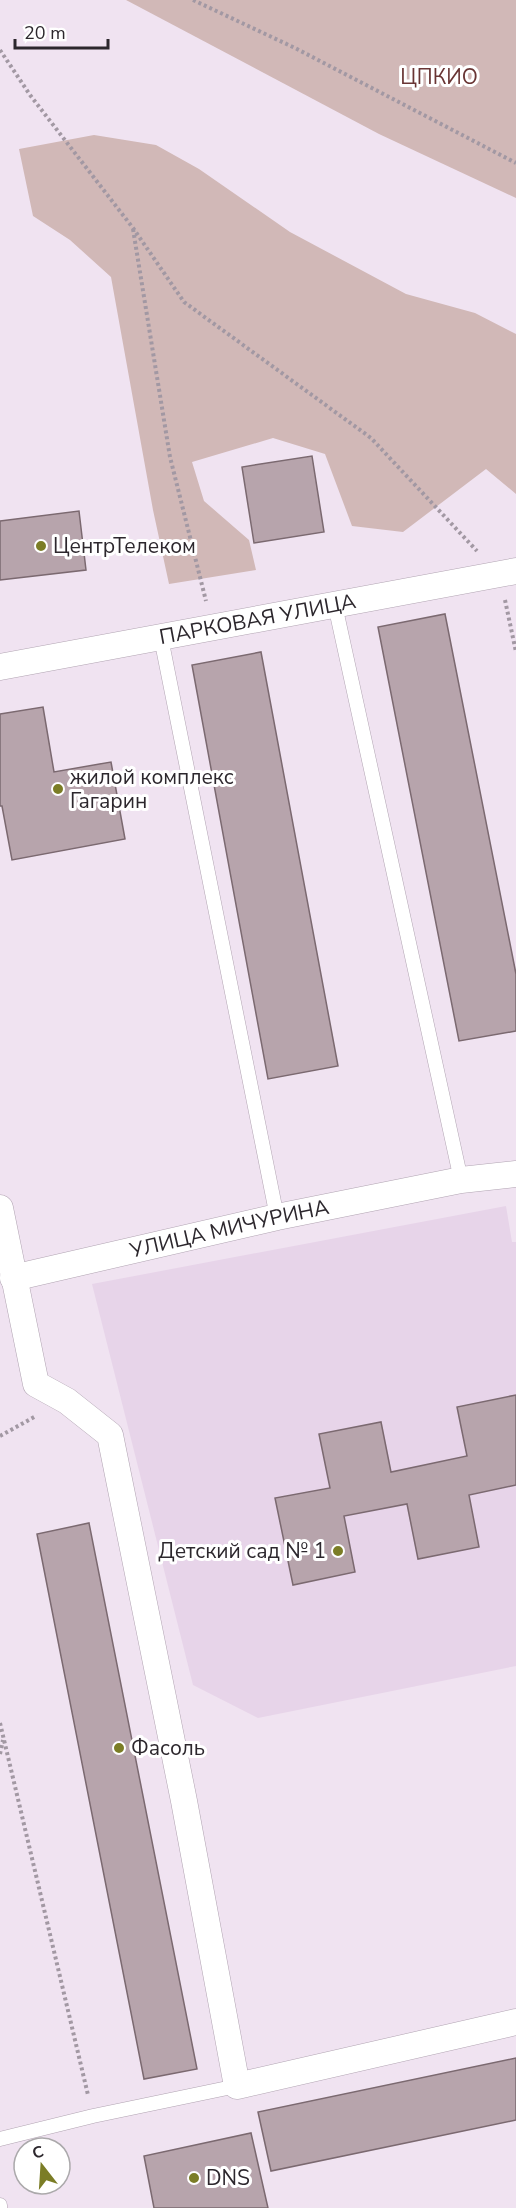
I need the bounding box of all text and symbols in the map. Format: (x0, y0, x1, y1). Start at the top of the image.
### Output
scale bar (15, 12, 108, 50)
text: 20 m (24, 21, 66, 45)
park label: ЦПКИО (400, 63, 478, 91)
place label: ЦентрТелеком (53, 532, 196, 560)
marker: ЦентрТелеком (34, 539, 48, 553)
street label: ПАРКОВАЯ УЛИЦА (157, 587, 358, 651)
place label: жилой комплекс Гагарин (70, 763, 234, 815)
marker: жилой комплекс Гагарин (51, 782, 65, 796)
street label: УЛИЦА МИЧУРИНА (126, 1193, 331, 1265)
place label: Детский сад № 1 (158, 1537, 326, 1565)
marker: Детский сад № 1 (331, 1544, 345, 1558)
place label: Фасоль (131, 1734, 205, 1762)
marker: Фасоль (112, 1741, 126, 1755)
north arrow (12, 2136, 72, 2196)
text: С (29, 2140, 46, 2165)
place label: DNS (206, 2164, 250, 2192)
marker: DNS (187, 2171, 201, 2185)

